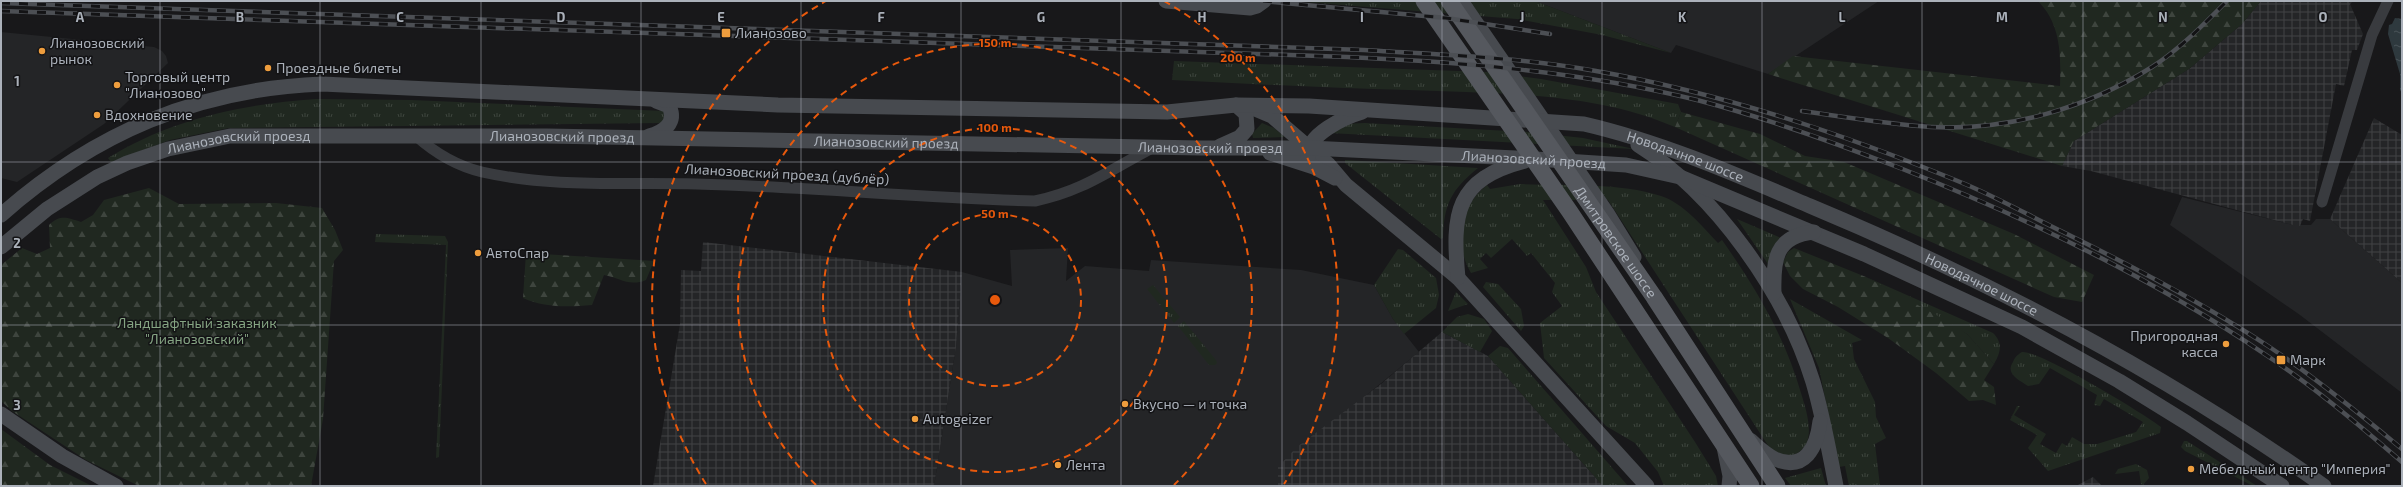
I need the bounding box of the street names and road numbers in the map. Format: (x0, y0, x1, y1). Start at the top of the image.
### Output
street label: Лианозовский проезд (165, 127, 311, 157)
street label: Лианозовский проезд (490, 127, 635, 146)
street label: Новодачное шоссе (1625, 127, 1747, 185)
street label: Лианозовский проезд (814, 132, 959, 152)
street label: Лианозовский проезд (1138, 138, 1282, 156)
street label: Лианозовский проезд (1461, 146, 1607, 172)
street label: Лианозовский проезд (дублёр) (684, 160, 890, 187)
street label: Дмитровское шоссе (1571, 182, 1661, 301)
street label: Новодачное шоссе (1923, 249, 2041, 319)

